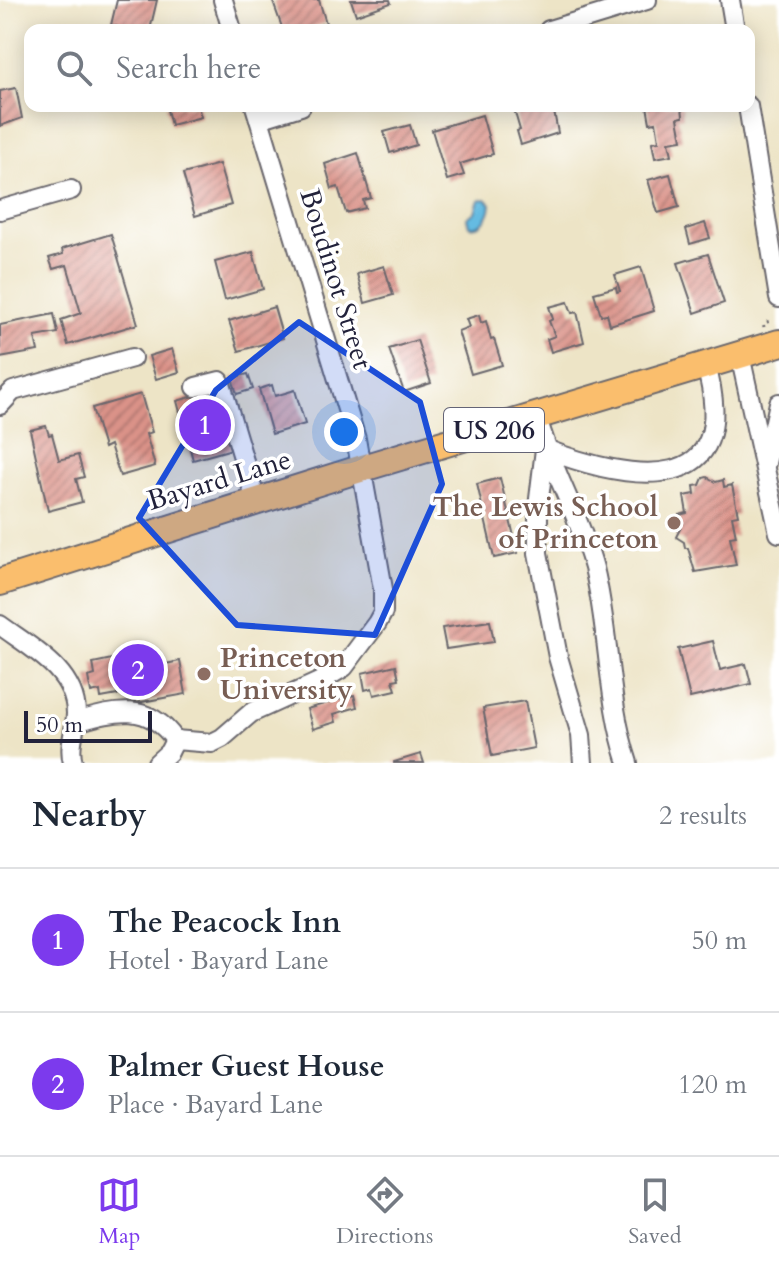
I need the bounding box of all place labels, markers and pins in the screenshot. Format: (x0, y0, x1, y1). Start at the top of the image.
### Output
pin: 1 (179, 395, 231, 455)
place label: The Lewis School of Princeton (432, 488, 658, 558)
marker: The Lewis School of Princeton (665, 514, 683, 532)
place label: Princeton University (220, 639, 353, 709)
pin: 2 (112, 640, 164, 700)
marker: Princeton University (195, 665, 213, 683)

